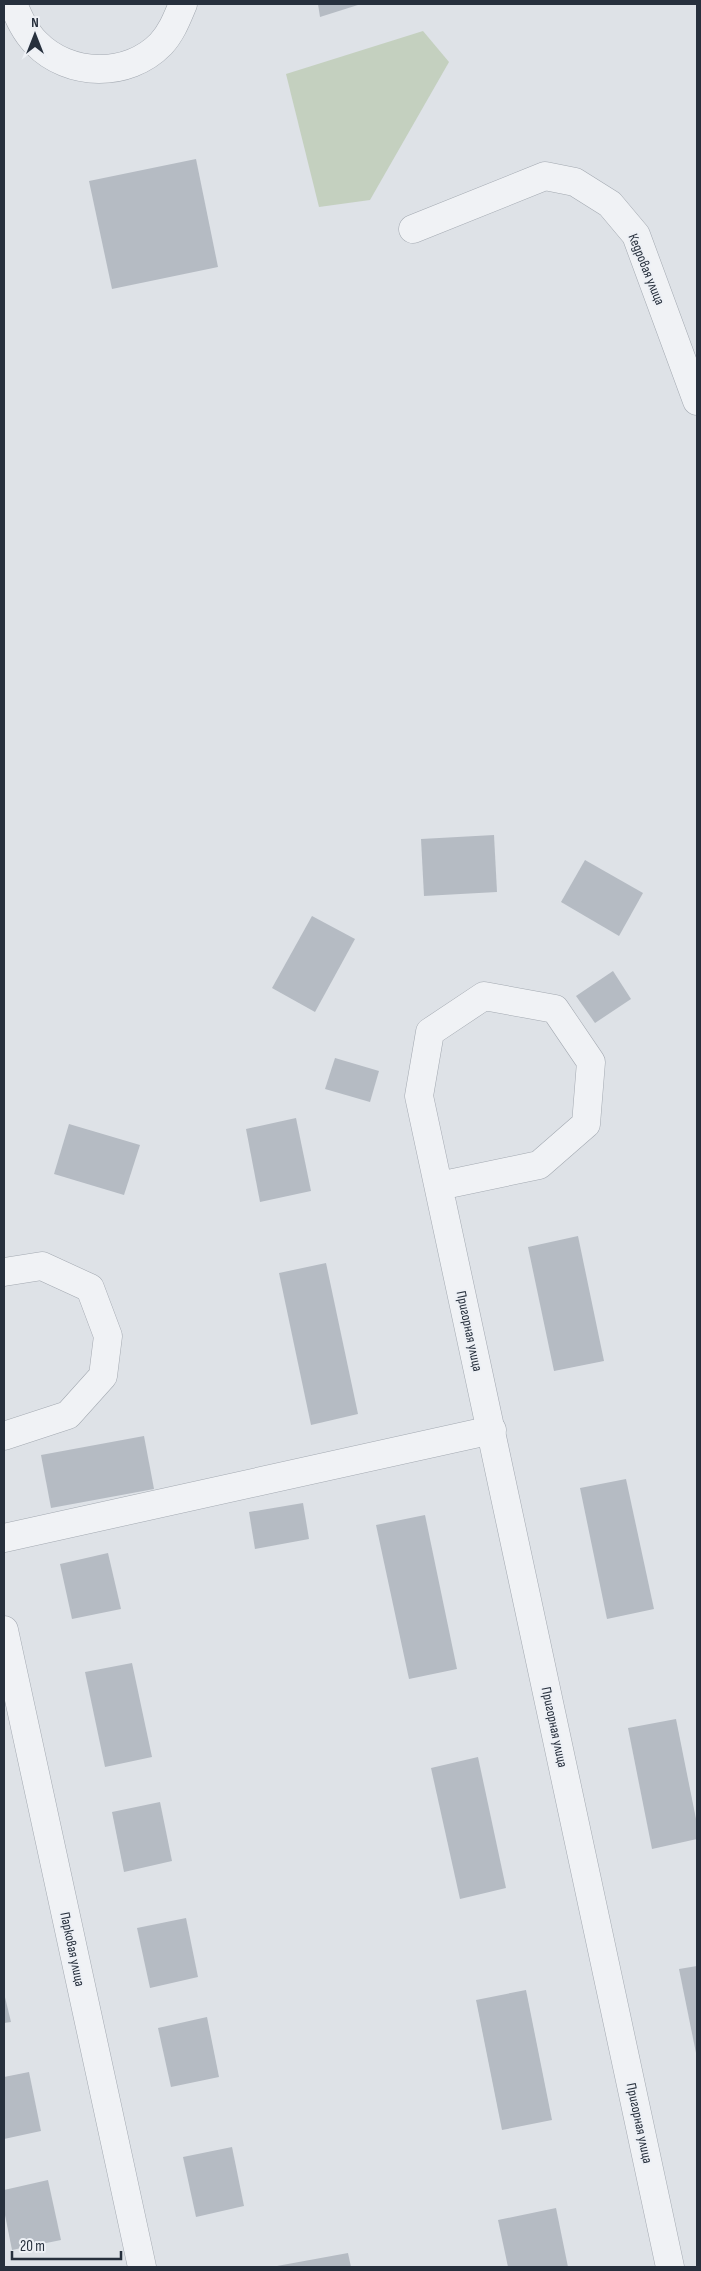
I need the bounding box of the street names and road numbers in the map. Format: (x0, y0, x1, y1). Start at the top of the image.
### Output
street label: Кедровая улица (625, 231, 669, 307)
street label: Пригорная улица (453, 1289, 486, 1373)
street label: Пригорная улица (538, 1685, 571, 1769)
street label: Парковая улица (56, 1910, 89, 1988)
street label: Пригорная улица (623, 2081, 656, 2165)

